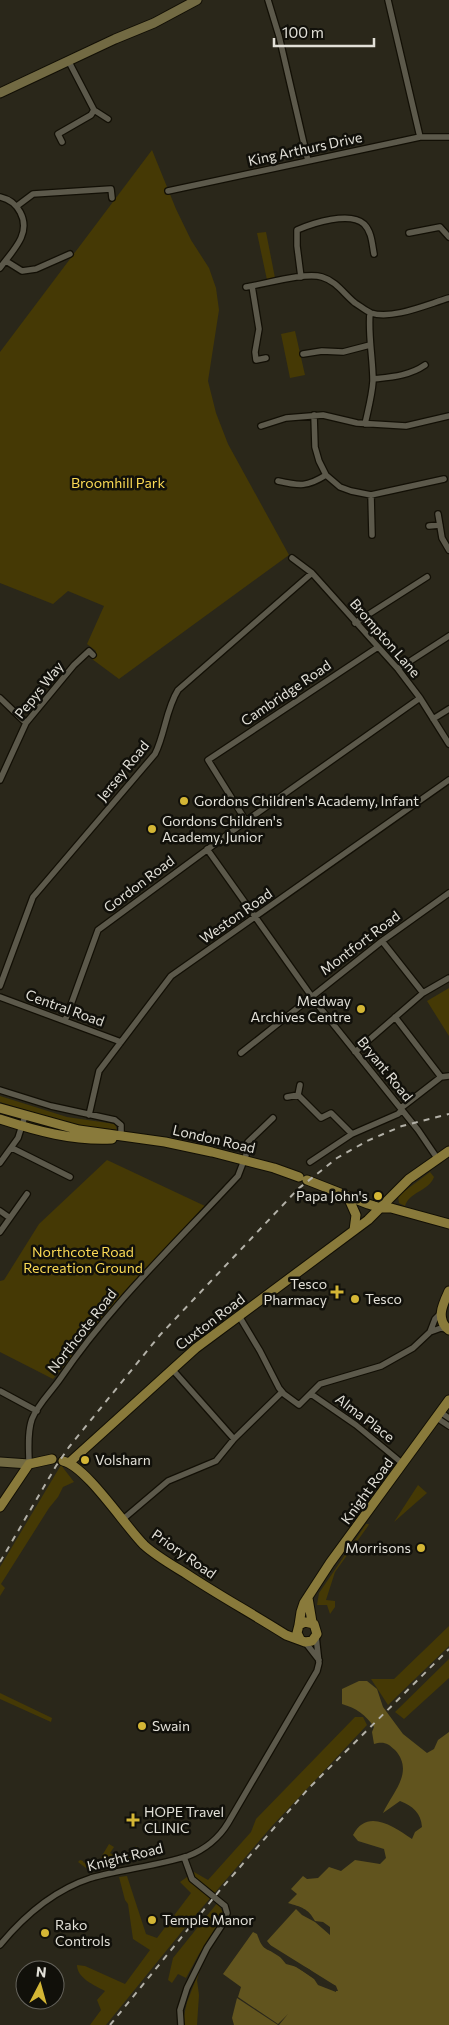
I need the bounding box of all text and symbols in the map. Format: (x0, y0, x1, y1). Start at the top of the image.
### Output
scale bar (274, 15, 374, 47)
text: 100 m (282, 23, 324, 41)
street label: King Arthurs Drive (246, 128, 364, 169)
park label: Broomhill Park (71, 474, 165, 491)
street label: Brompton Lane (347, 595, 424, 680)
street label: Cambridge Road (237, 656, 334, 729)
street label: Pepys Way (11, 658, 67, 722)
street label: Jersey Road (93, 737, 152, 804)
place label: Gordons Children's Academy, Infant (194, 792, 419, 809)
marker: Gordons Children's Academy, Infant (178, 795, 190, 807)
place label: Gordons Children's Academy, Junior (162, 812, 282, 845)
marker: Gordons Children's Academy, Junior (146, 823, 158, 835)
street label: Gordon Road (100, 852, 177, 916)
street label: Weston Road (196, 884, 275, 947)
street label: Montfort Road (316, 907, 403, 978)
street label: Central Road (24, 985, 107, 1030)
place label: Medway Archives Centre (251, 992, 351, 1025)
marker: Medway Archives Centre (355, 1003, 367, 1015)
street label: Bryant Road (354, 1033, 417, 1104)
street label: London Road (171, 1121, 257, 1156)
place label: Papa John's (296, 1187, 368, 1204)
marker: Papa John's (372, 1190, 384, 1202)
park label: Northcote Road Recreation Ground (23, 1243, 143, 1276)
place label: Tesco Pharmacy (264, 1275, 327, 1308)
street label: Northcote Road (44, 1285, 120, 1376)
marker: Tesco Pharmacy (331, 1286, 343, 1298)
street label: Cuxton Road (172, 1290, 248, 1353)
place label: Tesco (365, 1290, 402, 1307)
marker: Tesco (349, 1293, 361, 1305)
street label: Alma Place (332, 1390, 398, 1445)
place label: Volsharn (95, 1451, 151, 1468)
marker: Volsharn (79, 1454, 91, 1466)
street label: Knight Road (337, 1454, 396, 1527)
street label: Priory Road (149, 1525, 220, 1582)
place label: Morrisons (345, 1539, 411, 1556)
marker: Morrisons (415, 1542, 427, 1554)
place label: Swain (152, 1717, 190, 1734)
marker: Swain (136, 1720, 148, 1732)
place label: HOPE Travel CLINIC (144, 1803, 224, 1836)
marker: HOPE Travel CLINIC (126, 1813, 140, 1827)
street label: Knight Road (85, 1839, 165, 1874)
place label: Temple Manor (162, 1911, 254, 1928)
marker: Temple Manor (146, 1914, 158, 1926)
place label: Rako Controls (55, 1916, 110, 1949)
marker: Rako Controls (39, 1927, 51, 1939)
north arrow (15, 1960, 65, 2010)
text: N (35, 1963, 48, 1981)

